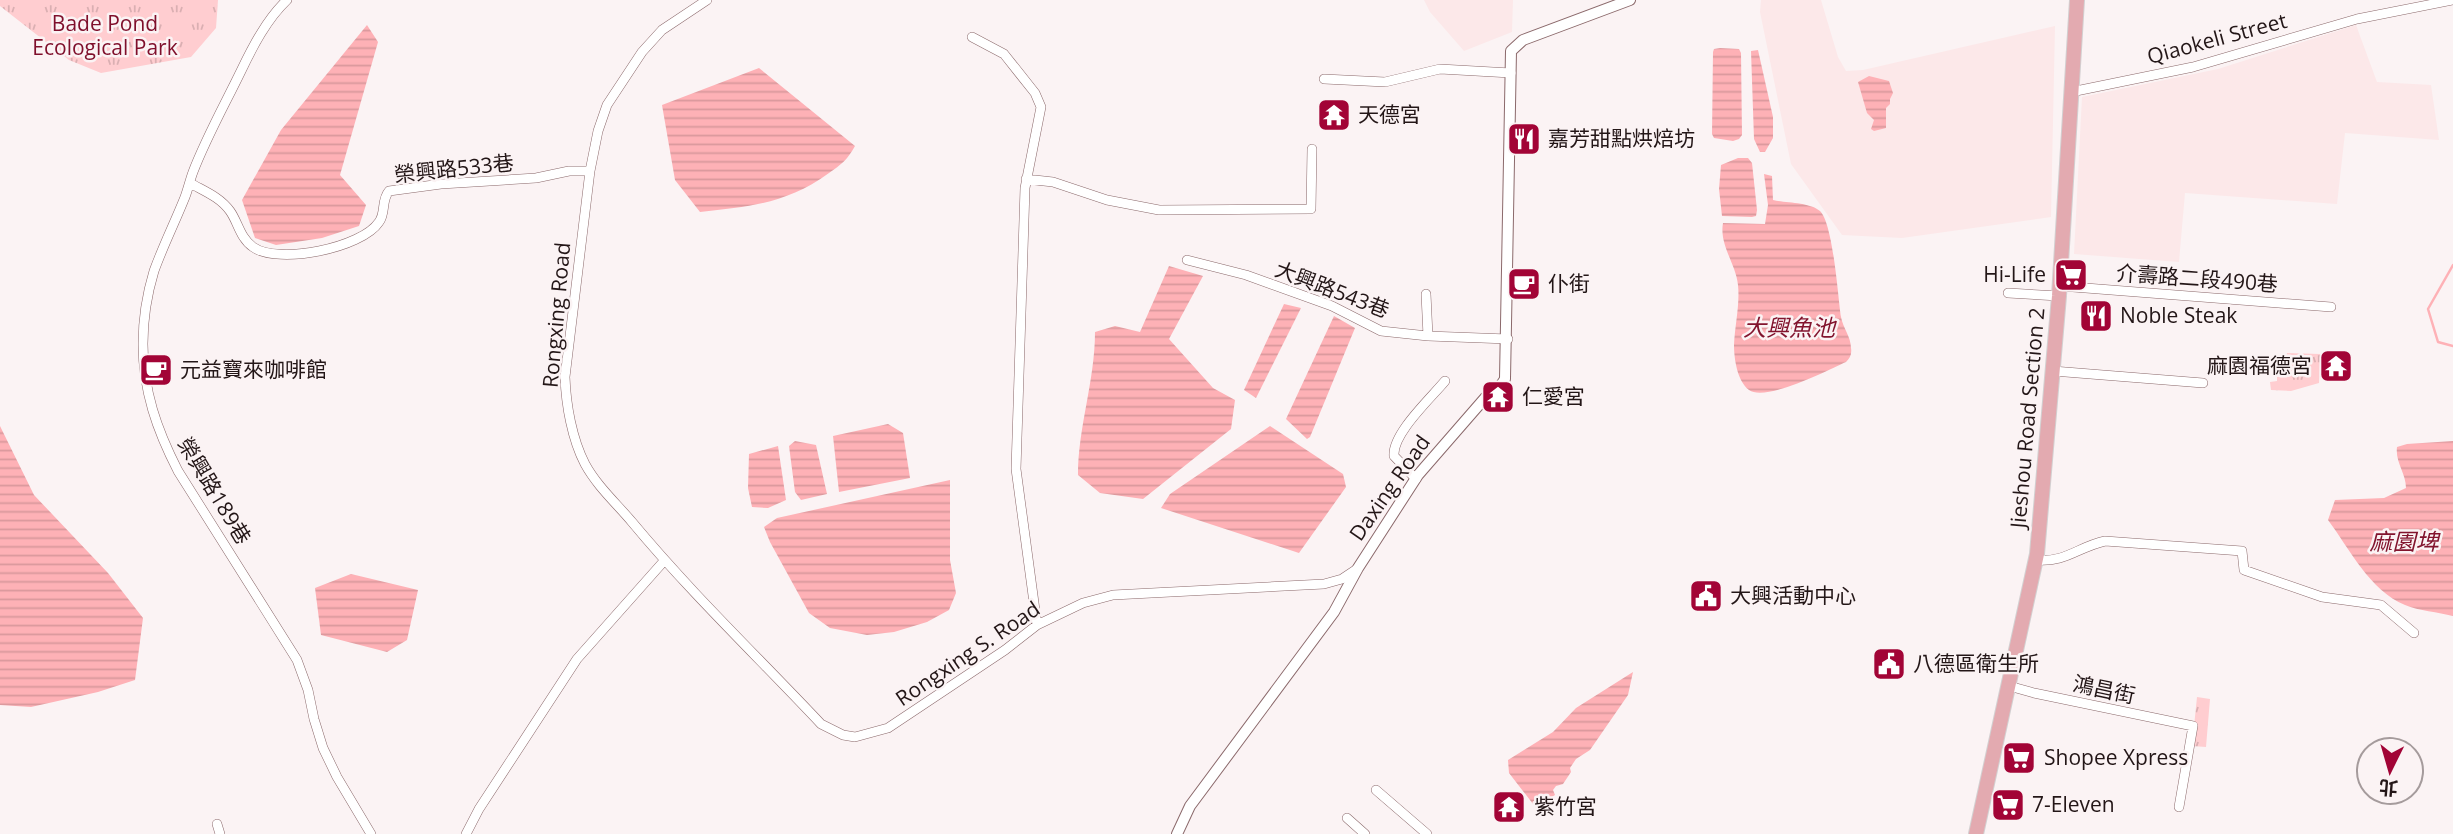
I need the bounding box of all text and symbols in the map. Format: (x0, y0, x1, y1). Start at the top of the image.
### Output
street label: Qiaokeli Street (2144, 6, 2290, 70)
park label: Bade Pond Ecological Park (32, 9, 178, 61)
temple icon: 天德宮 (1315, 96, 1353, 134)
place label: 天德宮 (1358, 100, 1421, 128)
restaurant icon: 嘉芳甜點烘焙坊 (1505, 120, 1543, 158)
place label: 嘉芳甜點烘焙坊 (1548, 124, 1695, 152)
street label: 榮興路533巷 (393, 148, 515, 188)
street label: Rongxing Road (536, 241, 576, 389)
street label: 大興路543巷 (1271, 254, 1393, 324)
supermarket icon: Hi-Life (2052, 256, 2090, 294)
street label: 介壽路二段490巷 (2115, 258, 2279, 298)
place label: Hi-Life (1983, 260, 2046, 288)
cafe icon: 仆街 (1505, 265, 1543, 303)
place label: 仆街 (1548, 269, 1590, 297)
restaurant icon: Noble Steak (2077, 297, 2115, 335)
place label: Noble Steak (2120, 301, 2237, 329)
street label: Jieshou Road Section 2 (2003, 306, 2051, 531)
water label: 大興魚池 (1743, 311, 1837, 343)
temple icon: 麻園福德宮 (2317, 347, 2355, 385)
cafe icon: 元益寶來咖啡館 (137, 351, 175, 389)
place label: 麻園福德宮 (2207, 351, 2312, 379)
place label: 元益寶來咖啡館 (180, 355, 327, 383)
temple icon: 仁愛宮 (1479, 378, 1517, 416)
place label: 仁愛宮 (1522, 382, 1585, 410)
street label: Daxing Road (1342, 429, 1436, 546)
street label: 榮興路189巷 (172, 432, 258, 549)
water label: 麻園埤 (2370, 525, 2442, 557)
public building icon: 大興活動中心 (1687, 577, 1725, 615)
place label: 大興活動中心 (1730, 581, 1856, 609)
street label: Rongxing S. Road (890, 594, 1045, 712)
public building icon: 八德區衛生所 (1870, 645, 1908, 683)
place label: 八德區衛生所 (1913, 649, 2039, 677)
street label: 鴻昌街 (2070, 669, 2138, 709)
north arrow (2355, 736, 2425, 806)
supermarket icon: Shopee Xpress (2000, 739, 2038, 777)
place label: Shopee Xpress (2044, 743, 2188, 771)
text: 北 (2378, 774, 2399, 802)
supermarket icon: 7-Eleven (1989, 786, 2027, 824)
temple icon: 紫竹宮 (1490, 788, 1528, 826)
place label: 7-Eleven (2032, 790, 2115, 818)
place label: 紫竹宮 (1534, 792, 1597, 820)

